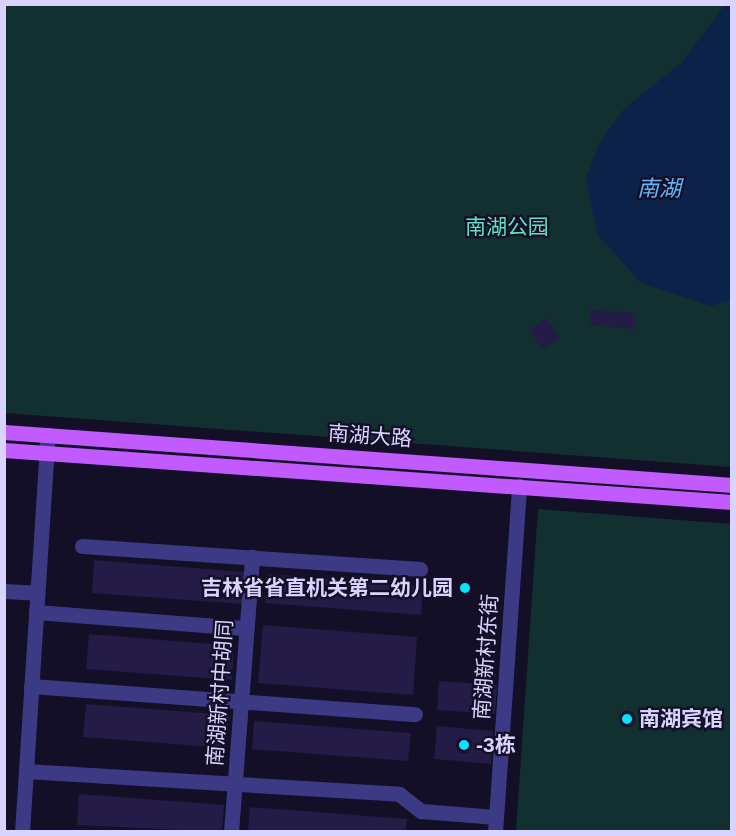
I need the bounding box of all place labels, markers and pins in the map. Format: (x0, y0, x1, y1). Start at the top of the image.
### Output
place label: 吉林省省直机关第二幼儿园 (201, 575, 453, 601)
marker: 吉林省省直机关第二幼儿园 (458, 581, 472, 595)
place label: 南湖宾馆 (639, 706, 723, 732)
marker: 南湖宾馆 (620, 712, 634, 726)
place label: -3栋 (476, 732, 516, 758)
marker: -3栋 (457, 738, 471, 752)

